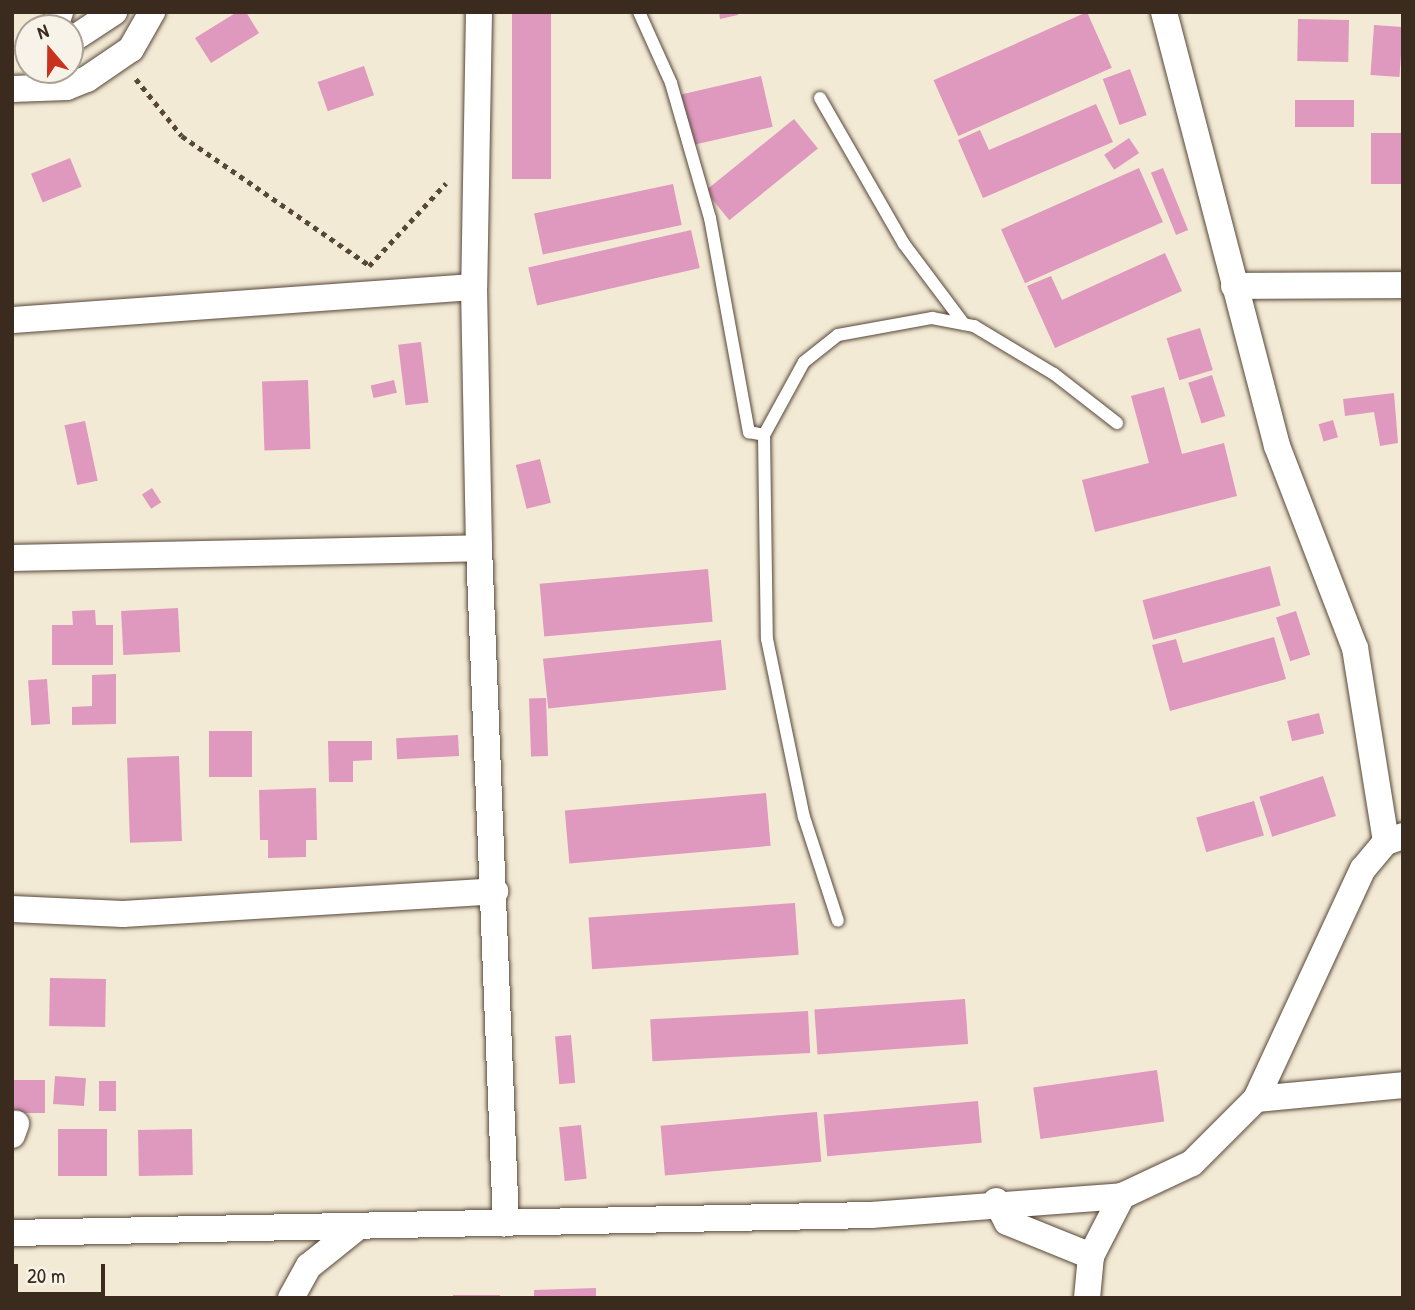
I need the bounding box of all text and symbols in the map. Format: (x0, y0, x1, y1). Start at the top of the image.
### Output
north arrow (14, 14, 84, 84)
text: N (33, 17, 52, 45)
scale bar (18, 1250, 108, 1294)
text: 20 m (27, 1261, 65, 1290)

